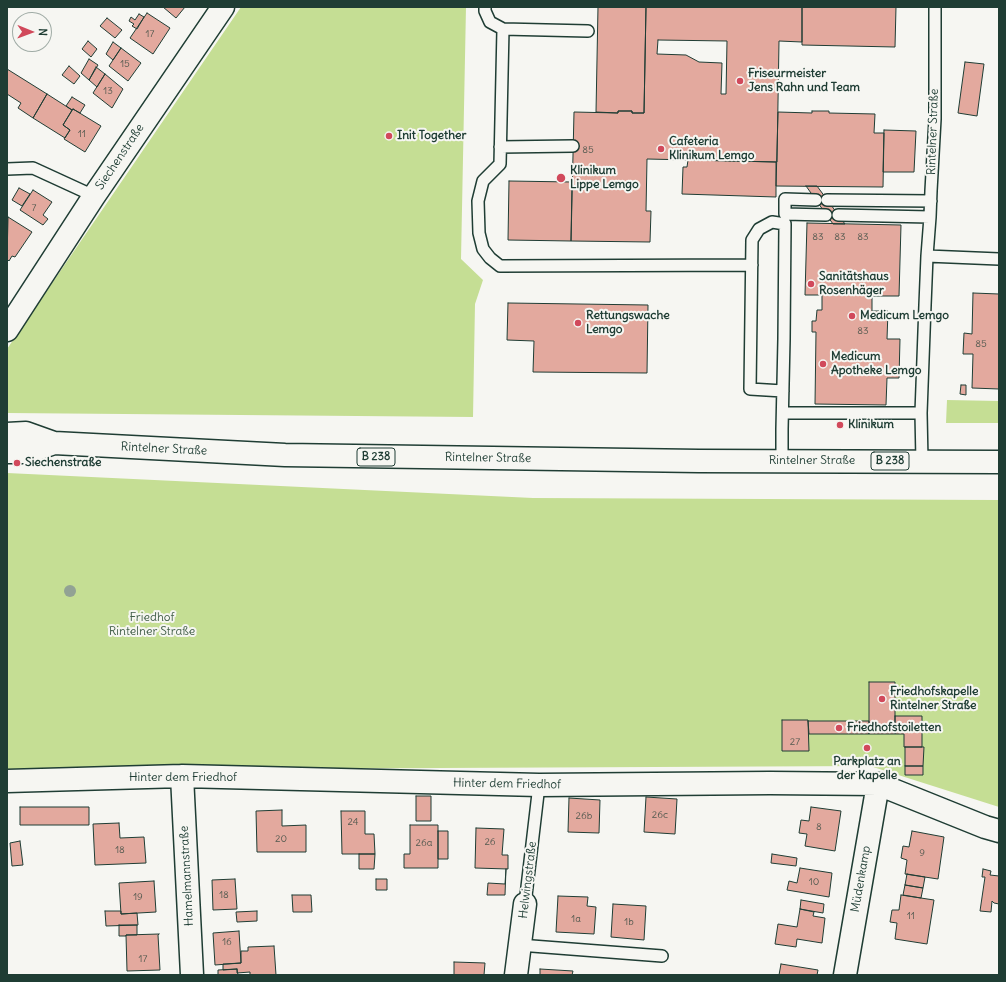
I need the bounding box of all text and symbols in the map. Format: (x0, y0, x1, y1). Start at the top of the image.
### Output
north arrow (12, 12, 52, 52)
text: N (36, 28, 50, 36)
house number: 17 (146, 28, 154, 40)
house number: 15 (120, 58, 130, 70)
place label: Friseurmeister Jens Rahn und Team (748, 67, 860, 95)
marker: Friseurmeister Jens Rahn und Team (735, 76, 745, 86)
house number: 13 (103, 85, 113, 97)
street label: Rintelner Straße (924, 89, 942, 175)
street label: Siechenstraße (93, 121, 147, 193)
house number: 11 (78, 128, 86, 140)
place label: Init Together (397, 129, 466, 143)
marker: Init Together (384, 131, 394, 141)
place label: Cafeteria Klinikum Lemgo (669, 135, 755, 163)
house number: 85 (582, 144, 594, 156)
marker: Cafeteria Klinikum Lemgo (656, 144, 666, 154)
place label: Klinikum Lippe Lemgo (570, 164, 639, 192)
marker: Klinikum Lippe Lemgo (555, 172, 567, 184)
house number: 7 (32, 202, 36, 214)
house number: 83 (812, 231, 824, 243)
house number: 83 (834, 231, 846, 243)
house number: 83 (857, 231, 869, 243)
place label: Sanitätshaus Rosenhäger (819, 270, 889, 298)
marker: Sanitätshaus Rosenhäger (806, 279, 816, 289)
place label: Rettungswache Lemgo (586, 309, 670, 337)
place label: Medicum Lemgo (860, 309, 949, 323)
marker: Medicum Lemgo (847, 311, 857, 321)
marker: Rettungswache Lemgo (573, 318, 583, 328)
house number: 83 (857, 325, 869, 337)
house number: 85 (975, 338, 987, 350)
place label: Medicum Apotheke Lemgo (831, 350, 922, 378)
marker: Medicum Apotheke Lemgo (818, 359, 828, 369)
place label: Klinikum (848, 418, 894, 432)
marker: Klinikum (835, 420, 845, 430)
street label: Rintelner Straße (120, 440, 208, 458)
road number: B 238 (357, 448, 395, 466)
street label: Rintelner Straße (445, 450, 531, 466)
road number: B 238 (871, 452, 909, 470)
street label: Rintelner Straße (769, 454, 855, 468)
place label: Siechenstraße (25, 456, 101, 470)
marker: Siechenstraße (12, 458, 22, 468)
park label: Friedhof Rintelner Straße (109, 611, 195, 639)
place label: Friedhofskapelle Rintelner Straße (890, 685, 978, 713)
marker: Friedhofskapelle Rintelner Straße (877, 694, 887, 704)
place label: Friedhofstoiletten (847, 721, 941, 735)
marker: Friedhofstoiletten (834, 723, 844, 733)
house number: 27 (790, 736, 800, 748)
marker: Parkplatz an der Kapelle (862, 743, 872, 753)
place label: Parkplatz an der Kapelle (833, 755, 901, 783)
street label: Hinter dem Friedhof (129, 771, 237, 785)
street label: Hinter dem Friedhof (453, 776, 561, 792)
house number: 26c (652, 809, 668, 821)
house number: 26b (576, 810, 592, 822)
house number: 24 (347, 816, 359, 828)
house number: 8 (816, 821, 822, 833)
street label: Hamelmannstraße (177, 825, 197, 927)
house number: 20 (275, 833, 287, 845)
house number: 26 (484, 836, 496, 848)
house number: 26a (416, 837, 432, 849)
street label: Helwingstraße (516, 841, 540, 919)
house number: 18 (115, 844, 125, 856)
street label: Müdenkamp (848, 845, 874, 913)
house number: 9 (919, 847, 925, 859)
house number: 10 (809, 876, 819, 888)
house number: 18 (219, 889, 229, 901)
house number: 19 (133, 891, 143, 903)
house number: 11 (907, 910, 915, 922)
house number: 1a (571, 913, 581, 925)
house number: 1b (624, 916, 634, 928)
house number: 16 (222, 936, 232, 948)
house number: 17 (139, 953, 147, 965)

